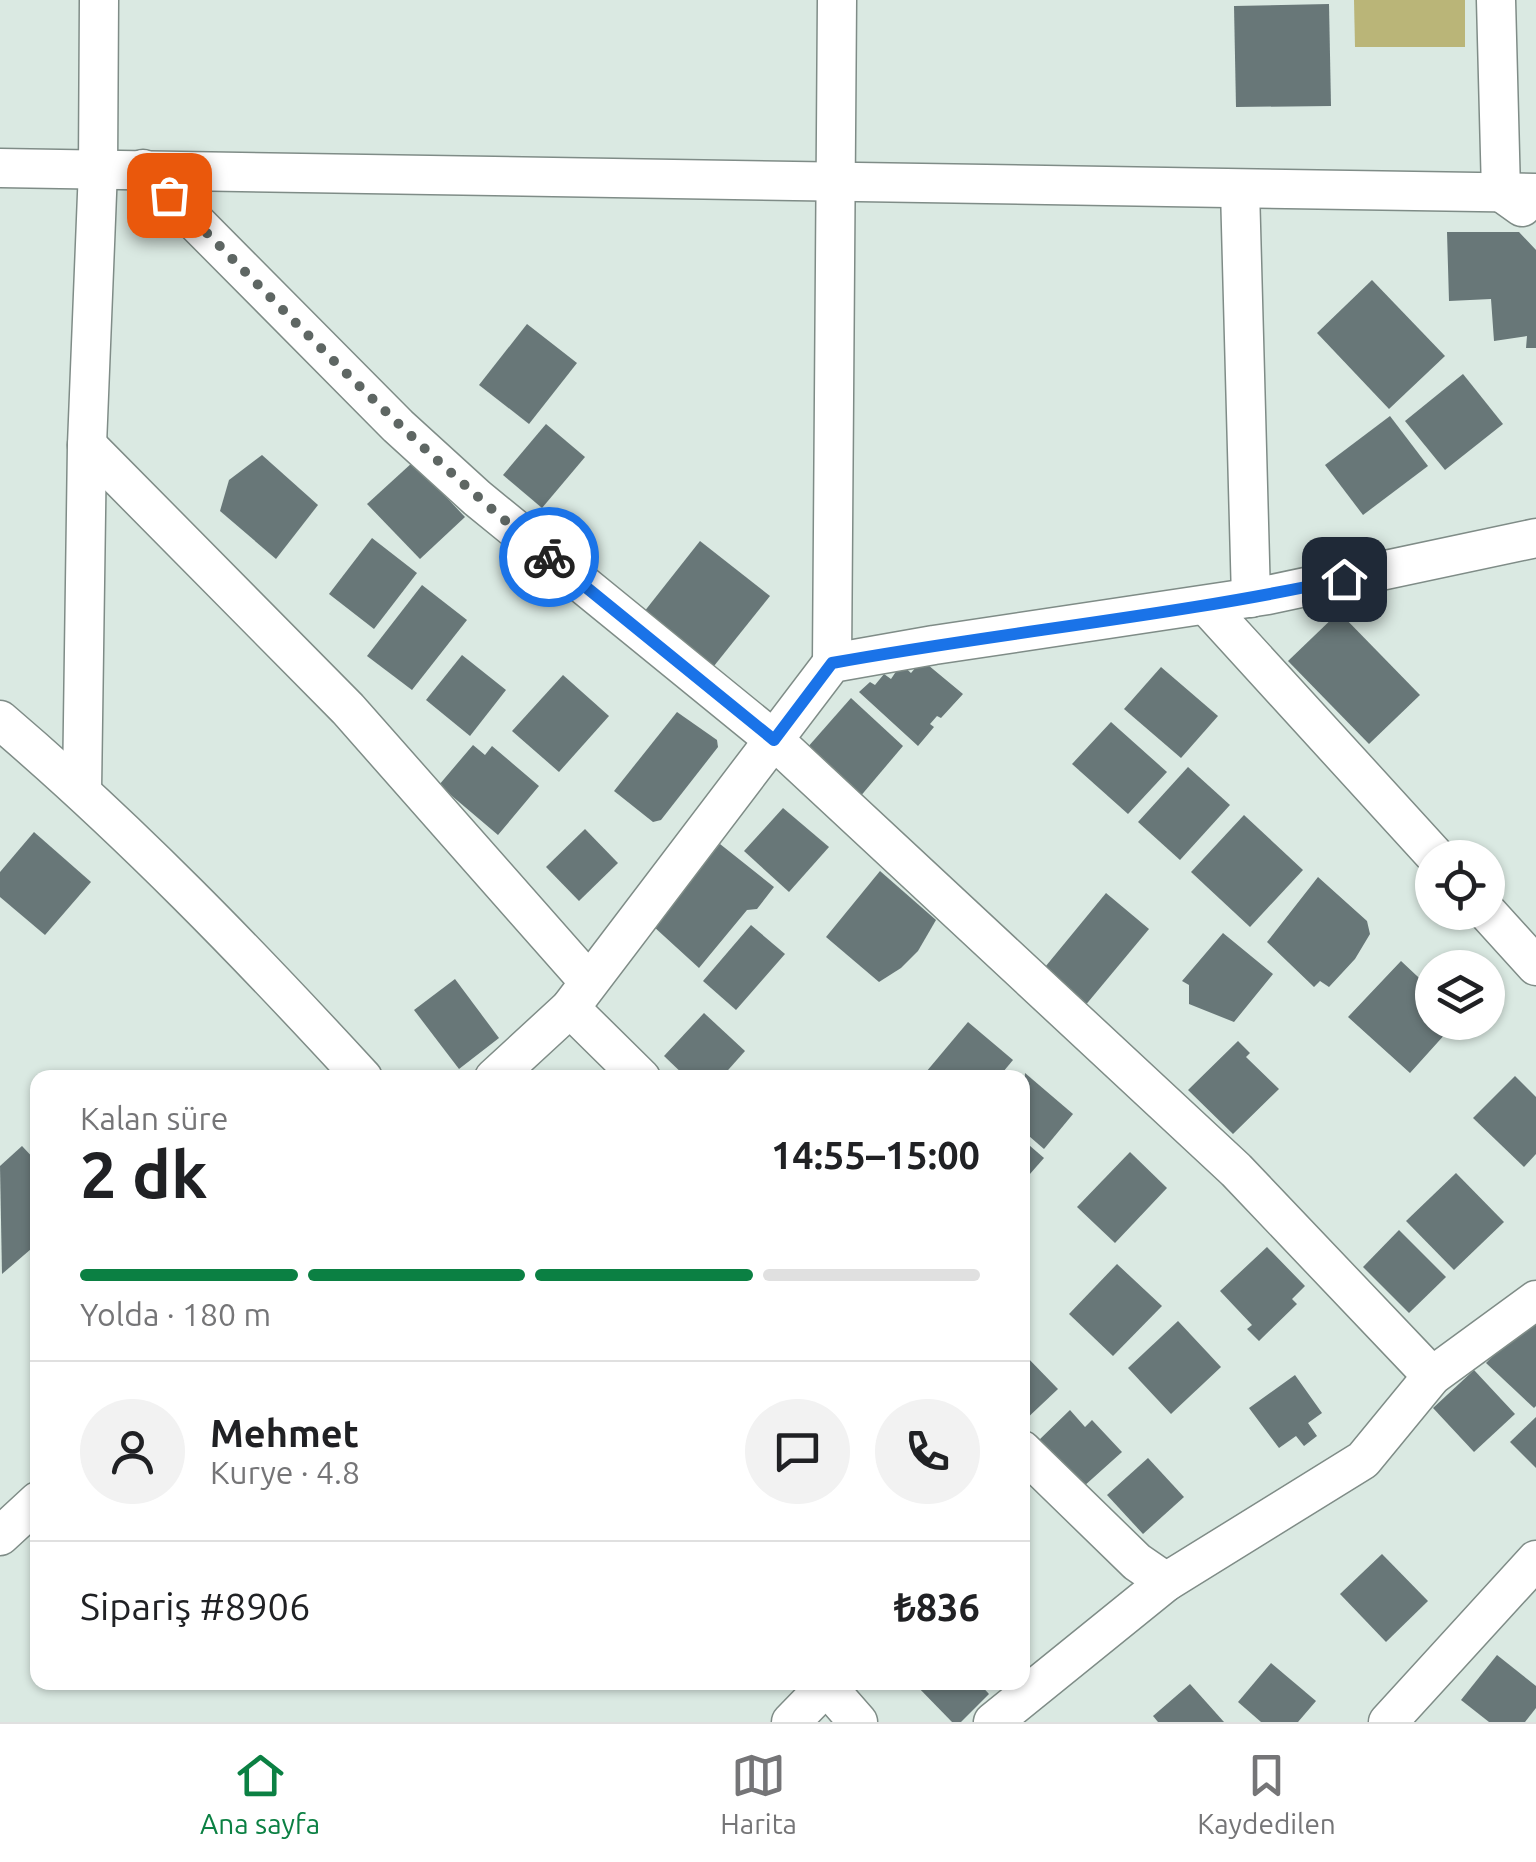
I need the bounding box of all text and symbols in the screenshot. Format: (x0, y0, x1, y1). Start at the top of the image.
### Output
pin (127, 153, 212, 238)
icon: bag (142, 168, 197, 223)
courier (499, 507, 599, 607)
icon: bike (522, 530, 577, 585)
pin (1302, 537, 1387, 622)
icon: home (1317, 552, 1372, 607)
map controls (1415, 840, 1505, 1040)
button: locate (1415, 840, 1505, 930)
button: layers (1415, 950, 1505, 1040)
text: Kalan süre (80, 1100, 228, 1136)
text: 14:55–15:00 (771, 1134, 980, 1176)
text: 2 dk (80, 1137, 207, 1210)
text: Yolda · 180 m (80, 1296, 271, 1332)
button: person (80, 1399, 185, 1504)
button: chat (745, 1399, 850, 1504)
button: phone (875, 1399, 980, 1504)
text: Mehmet (210, 1412, 359, 1454)
text: Kurye · 4.8 (210, 1454, 360, 1490)
text: Sipariş #8906 (80, 1585, 310, 1627)
text: ₺836 (894, 1586, 980, 1628)
tab: Ana sayfa (200, 1748, 320, 1839)
tab: Harita (720, 1748, 797, 1839)
tab: Kaydedilen (1197, 1748, 1336, 1839)

